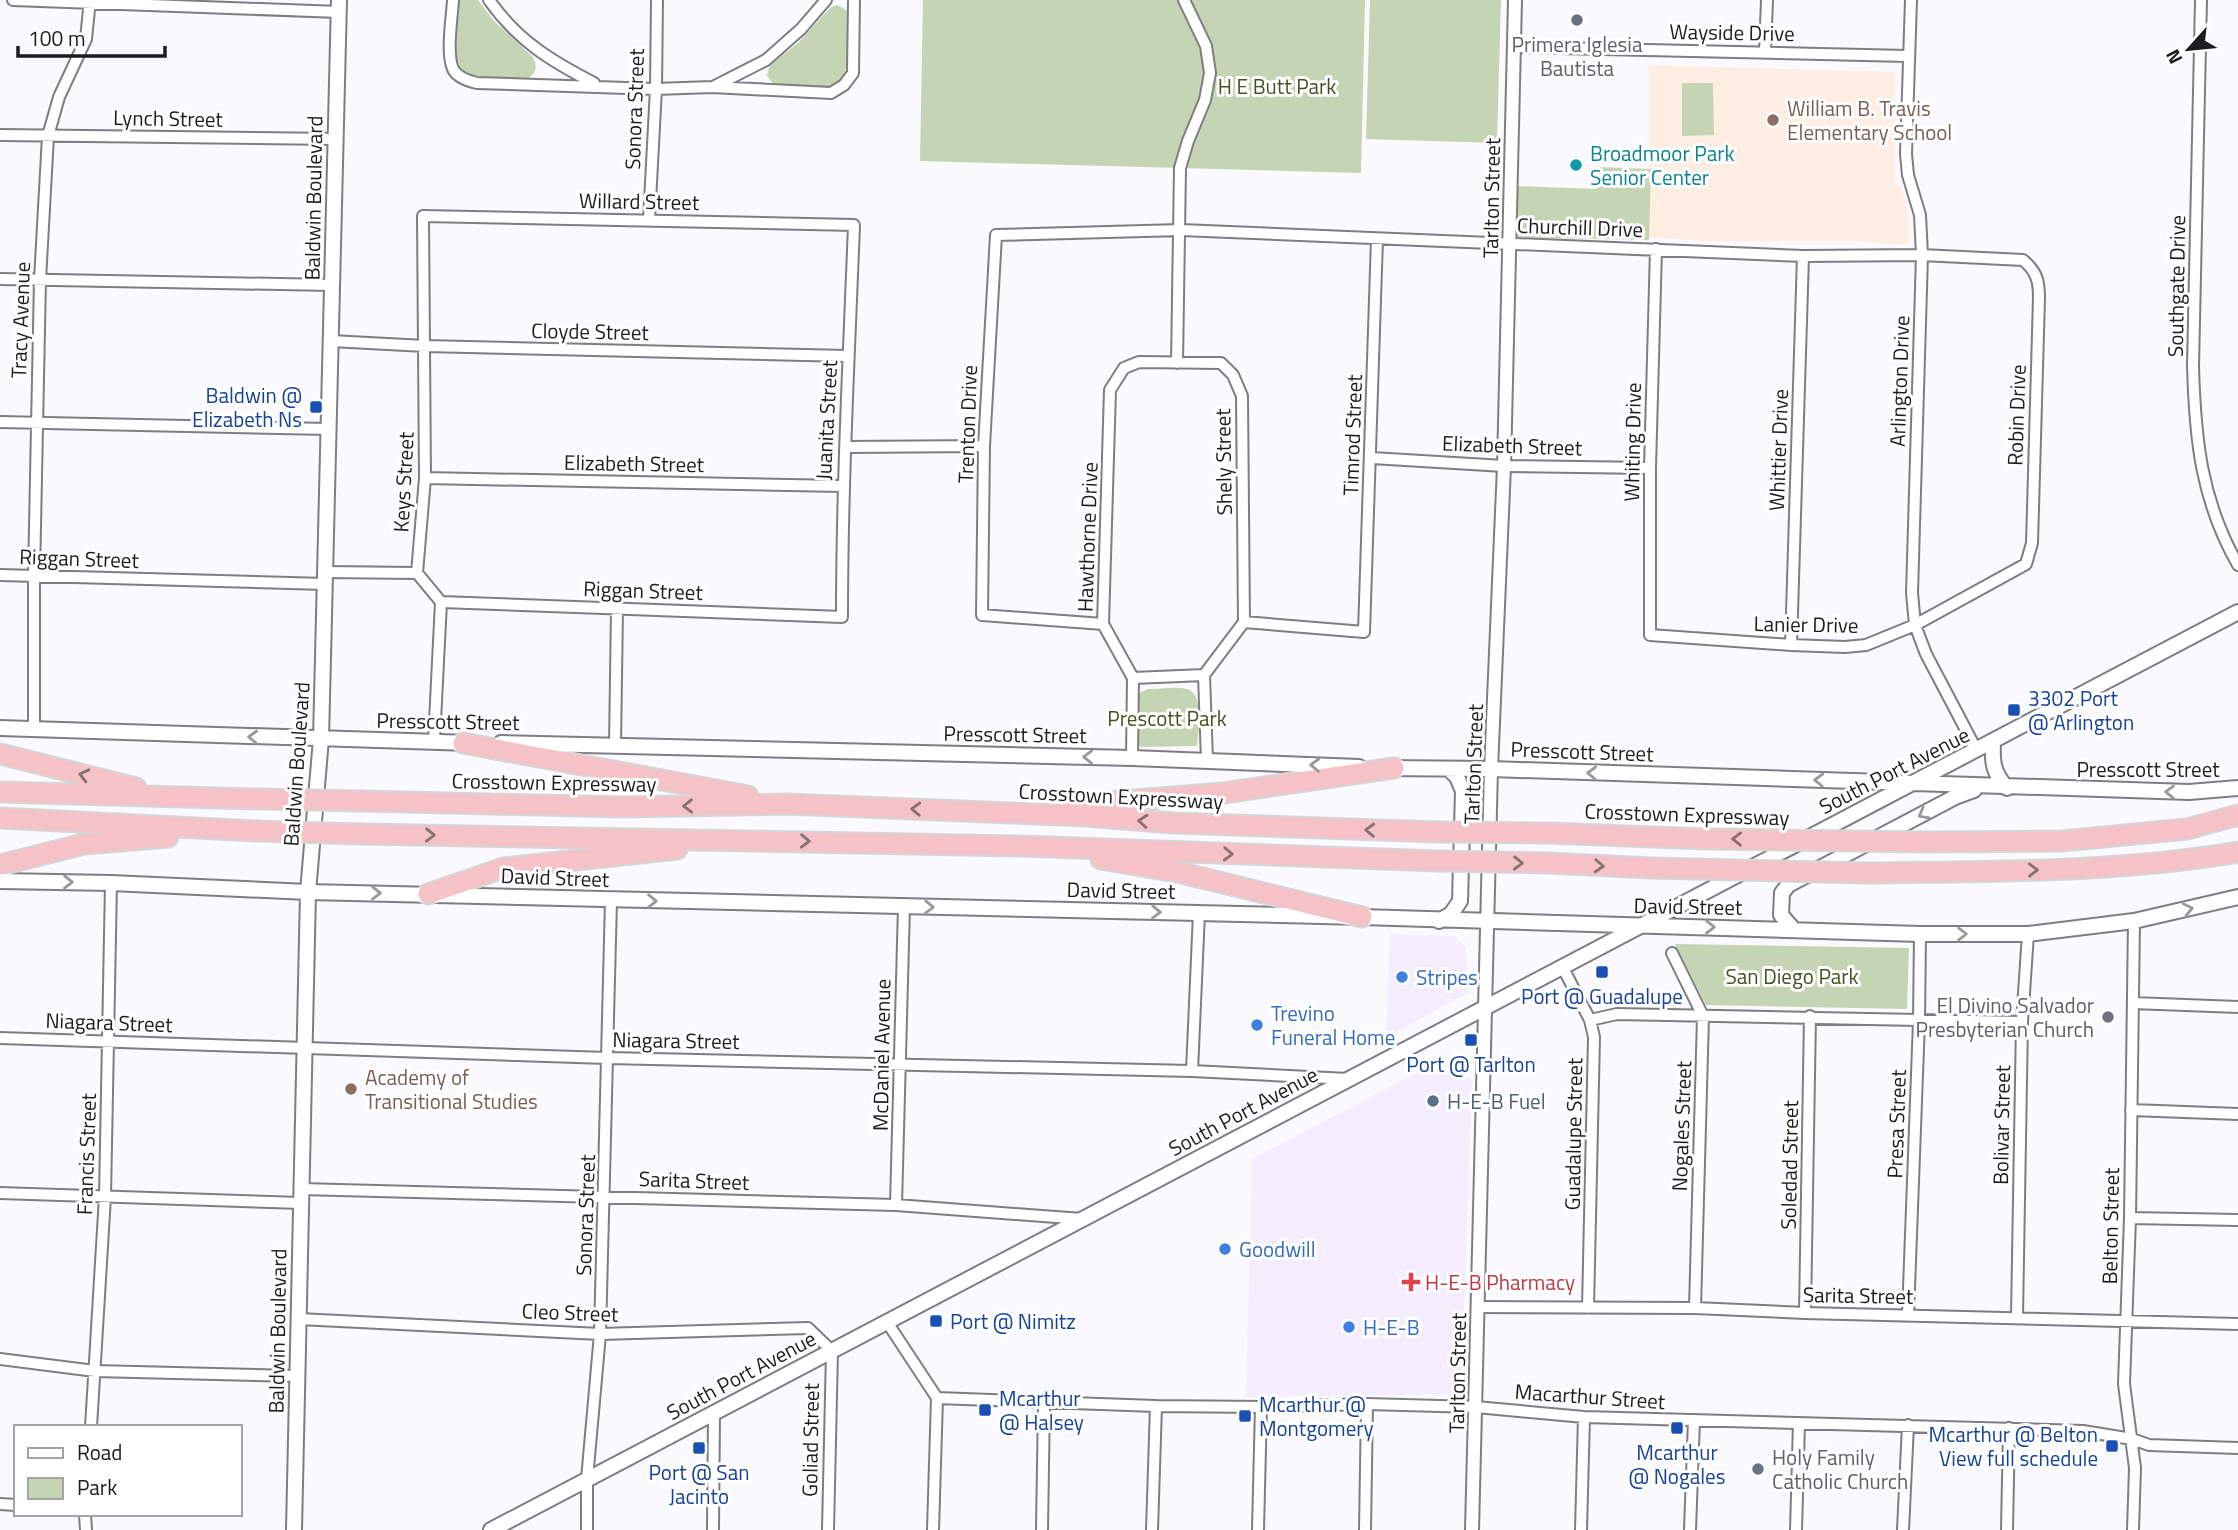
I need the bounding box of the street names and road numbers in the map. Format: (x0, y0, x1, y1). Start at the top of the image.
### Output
street label: Wayside Drive (1669, 15, 1795, 49)
street label: Sonora Street (616, 47, 652, 170)
street label: Lynch Street (113, 101, 224, 135)
street label: Baldwin Boulevard (296, 115, 330, 281)
street label: Tarlton Street (1474, 137, 1508, 258)
street label: Willard Street (579, 184, 700, 218)
street label: Churchill Drive (1516, 209, 1644, 245)
street label: Southgate Drive (2159, 215, 2193, 357)
street label: Tracy Avenue (2, 261, 38, 379)
street label: Cloyde Street (531, 314, 650, 348)
street label: Arlington Drive (1881, 315, 1917, 447)
street label: Juanita Street (807, 358, 845, 481)
street label: Trenton Drive (949, 364, 985, 484)
street label: Robin Drive (1998, 364, 2034, 466)
street label: Timrod Street (1334, 373, 1370, 496)
street label: Whiting Drive (1615, 382, 1649, 502)
street label: Whittier Drive (1760, 388, 1796, 512)
street label: Shely Street (1206, 408, 1240, 516)
street label: Elizabeth Street (1441, 427, 1583, 463)
street label: Keys Street (384, 430, 422, 533)
street label: Elizabeth Street (564, 446, 705, 480)
street label: Hawthorne Drive (1068, 461, 1106, 613)
street label: Riggan Street (19, 540, 140, 576)
street label: Riggan Street (583, 572, 704, 608)
street label: Lanier Drive (1753, 607, 1859, 641)
street label: Baldwin Boulevard (274, 681, 318, 847)
street label: Tarlton Street (1455, 703, 1491, 825)
street label: Presscott Street (376, 704, 520, 738)
street label: Presscott Street (943, 717, 1087, 751)
street label: South Port Avenue (1813, 718, 1975, 822)
street label: Presscott Street (1510, 733, 1655, 770)
street label: Presscott Street (2076, 753, 2220, 785)
street label: Crosstown Expressway (451, 764, 657, 800)
street label: Crosstown Expressway (1018, 775, 1224, 817)
street label: Crosstown Expressway (1584, 794, 1790, 834)
street label: David Street (500, 859, 610, 895)
street label: David Street (1066, 873, 1176, 907)
street label: David Street (1633, 889, 1743, 923)
street label: McDaniel Avenue (864, 979, 898, 1131)
street label: Niagara Street (45, 1004, 174, 1040)
street label: Niagara Street (612, 1023, 740, 1057)
street label: Guadalupe Street (1556, 1057, 1590, 1211)
street label: South Port Avenue (1163, 1058, 1323, 1164)
street label: Nogales Street (1663, 1060, 1699, 1192)
street label: Bolivar Street (1984, 1064, 2018, 1185)
street label: Presa Street (1878, 1068, 1914, 1179)
street label: Francis Street (68, 1092, 104, 1215)
street label: Soledad Street (1772, 1099, 1806, 1230)
street label: Sonora Street (567, 1153, 603, 1276)
street label: Sarita Street (638, 1162, 750, 1198)
street label: Belton Street (2093, 1167, 2127, 1285)
street label: Baldwin Boulevard (260, 1248, 294, 1414)
street label: Sarita Street (1803, 1278, 1914, 1312)
street label: Cleo Street (521, 1294, 620, 1330)
street label: Tarlton Street (1440, 1312, 1474, 1433)
street label: South Port Avenue (661, 1322, 821, 1428)
street label: Macarthur Street (1514, 1375, 1667, 1417)
street label: Goliad Street (793, 1382, 827, 1497)

